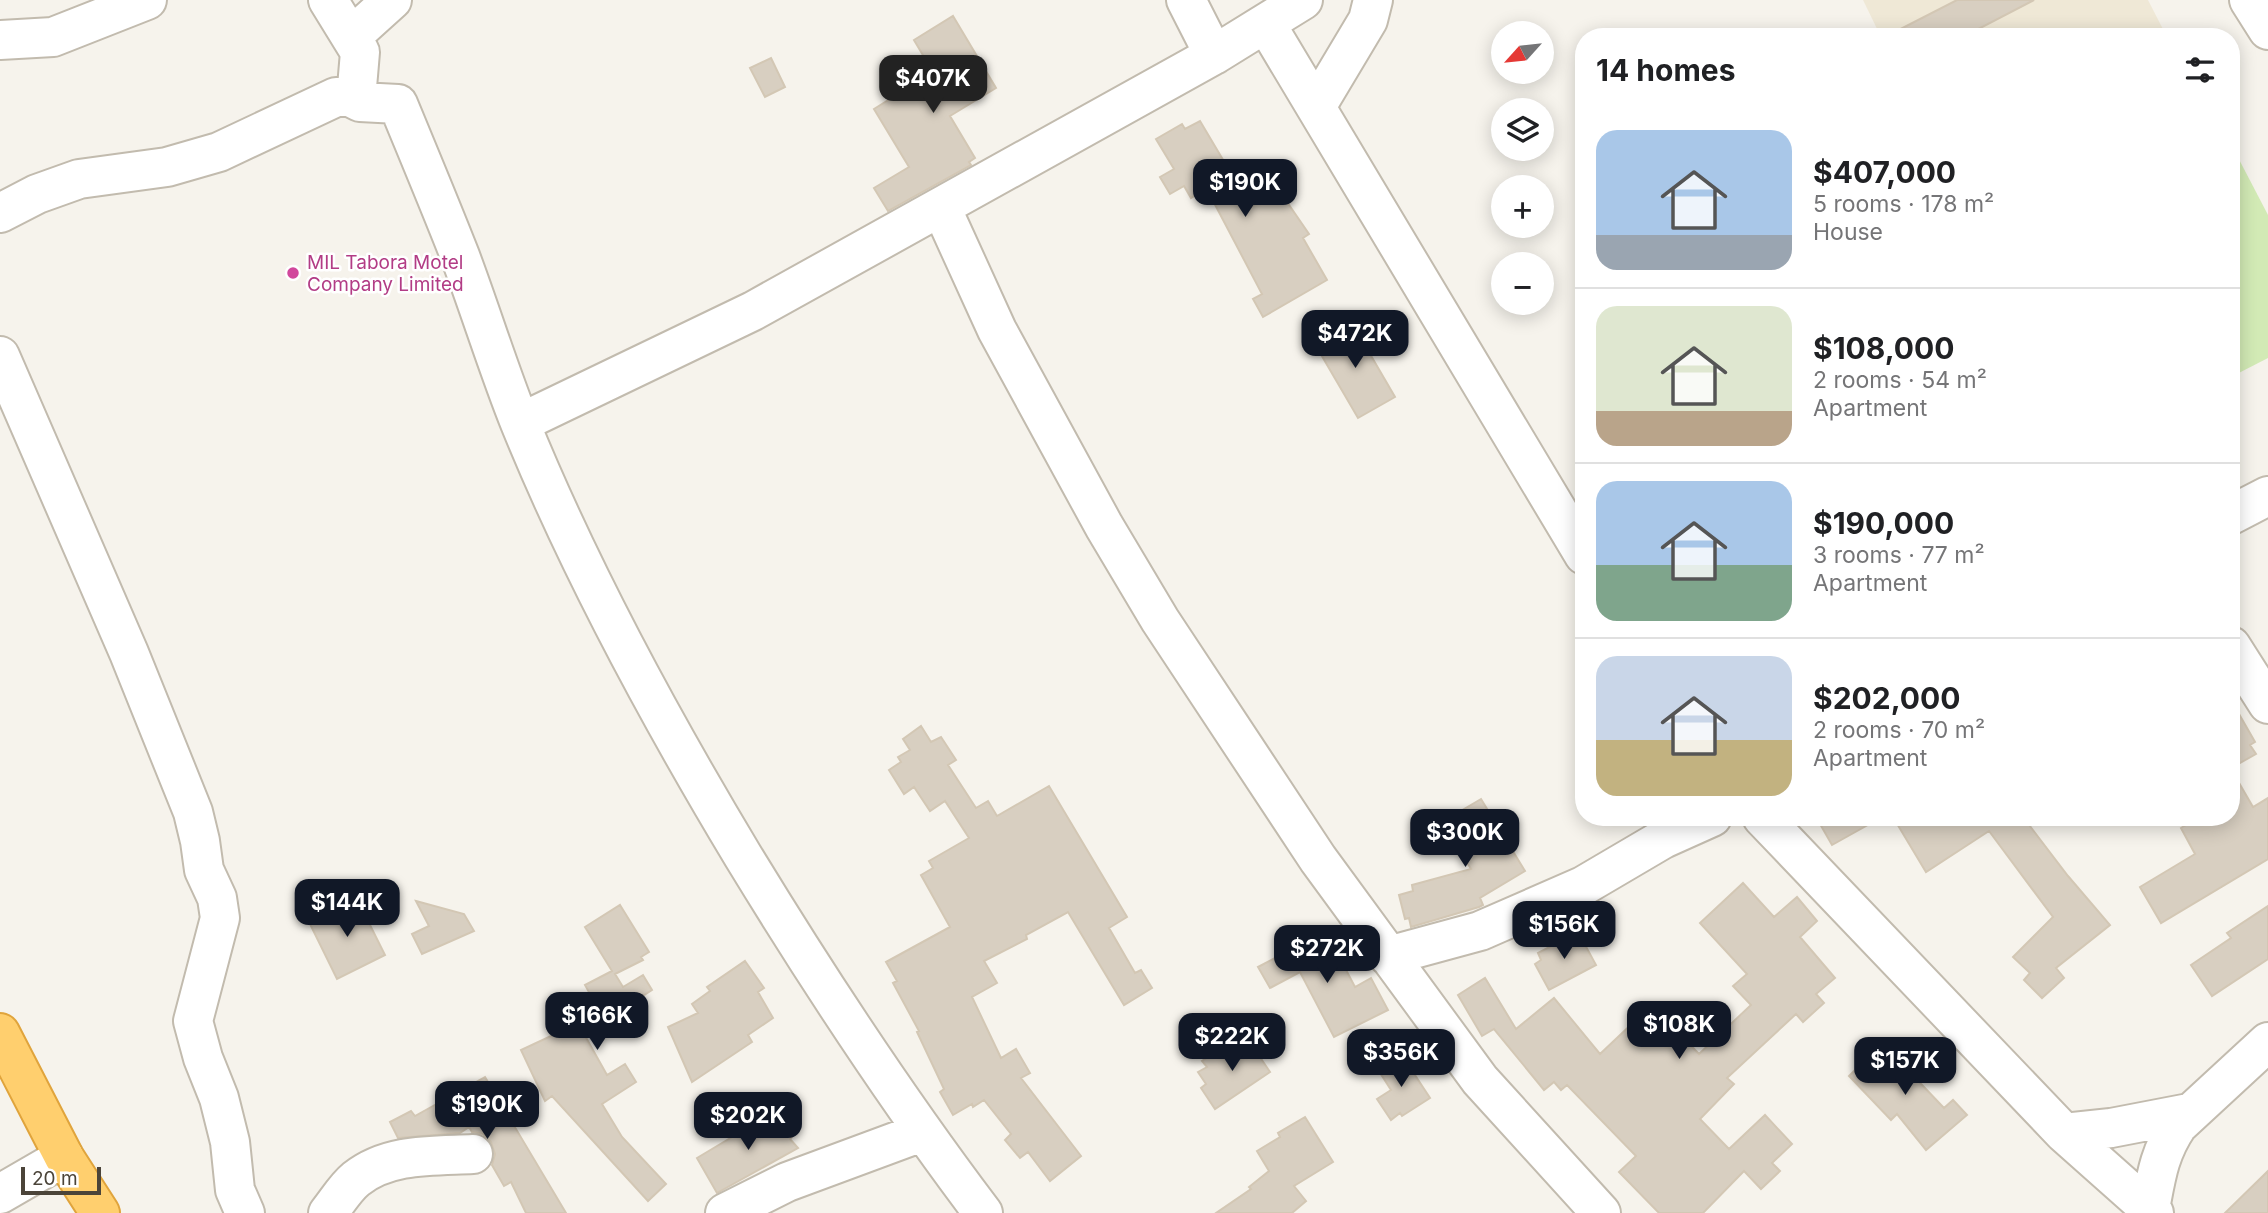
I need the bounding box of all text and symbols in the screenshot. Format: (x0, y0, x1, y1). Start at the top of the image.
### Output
north arrow (1491, 21, 1554, 84)
map controls (1491, 21, 1554, 315)
icon: filters (2181, 51, 2219, 89)
text: 14 homes (1596, 52, 1735, 88)
pin: $407K (884, 55, 982, 115)
text: $407K (895, 64, 971, 92)
button: layers (1491, 98, 1554, 161)
text: $407,000 (1813, 154, 1956, 190)
icon: home (1652, 158, 1736, 242)
pin: $190K (1196, 160, 1294, 219)
text: $190K (1209, 168, 1281, 196)
button: + (1491, 175, 1554, 238)
text: 5 rooms · 178 m² (1813, 190, 1994, 218)
text: House (1813, 218, 1883, 246)
place label: MIL Tabora Motel Company Limited (307, 251, 464, 296)
button: − (1491, 252, 1554, 315)
marker: MIL Tabora Motel Company Limited (285, 265, 301, 281)
pin: $472K (1306, 310, 1404, 370)
text: $472K (1317, 319, 1393, 347)
text: $108,000 (1813, 330, 1955, 366)
icon: home (1652, 334, 1736, 418)
text: 2 rooms · 54 m² (1813, 366, 1987, 394)
text: Apartment (1813, 394, 1927, 422)
text: $190,000 (1813, 505, 1954, 541)
icon: home (1652, 509, 1736, 593)
text: 3 rooms · 77 m² (1813, 541, 1985, 569)
text: Apartment (1813, 569, 1927, 597)
text: $202,000 (1813, 680, 1961, 716)
icon: home (1652, 684, 1736, 768)
text: 2 rooms · 70 m² (1813, 716, 1985, 744)
text: Apartment (1813, 744, 1927, 772)
pin: $300K (1416, 810, 1514, 869)
text: $300K (1426, 818, 1504, 846)
pin: $144K (298, 880, 396, 939)
text: $144K (311, 888, 383, 916)
pin: $156K (1515, 902, 1613, 961)
text: $156K (1528, 910, 1600, 938)
pin: $272K (1278, 926, 1376, 985)
text: $272K (1290, 934, 1364, 962)
pin: $166K (548, 992, 646, 1052)
text: $166K (561, 1001, 633, 1029)
pin: $108K (1630, 1002, 1728, 1061)
text: $108K (1643, 1010, 1715, 1038)
pin: $222K (1183, 1014, 1281, 1073)
text: $222K (1194, 1022, 1270, 1050)
pin: $356K (1352, 1030, 1450, 1089)
text: $356K (1363, 1038, 1439, 1066)
pin: $157K (1856, 1038, 1954, 1097)
text: $157K (1870, 1046, 1940, 1074)
pin: $190K (438, 1082, 536, 1141)
text: $190K (451, 1090, 523, 1118)
pin: $202K (699, 1092, 797, 1152)
text: $202K (710, 1101, 786, 1129)
scale bar (21, 1164, 102, 1196)
text: 20 m (32, 1167, 78, 1190)

